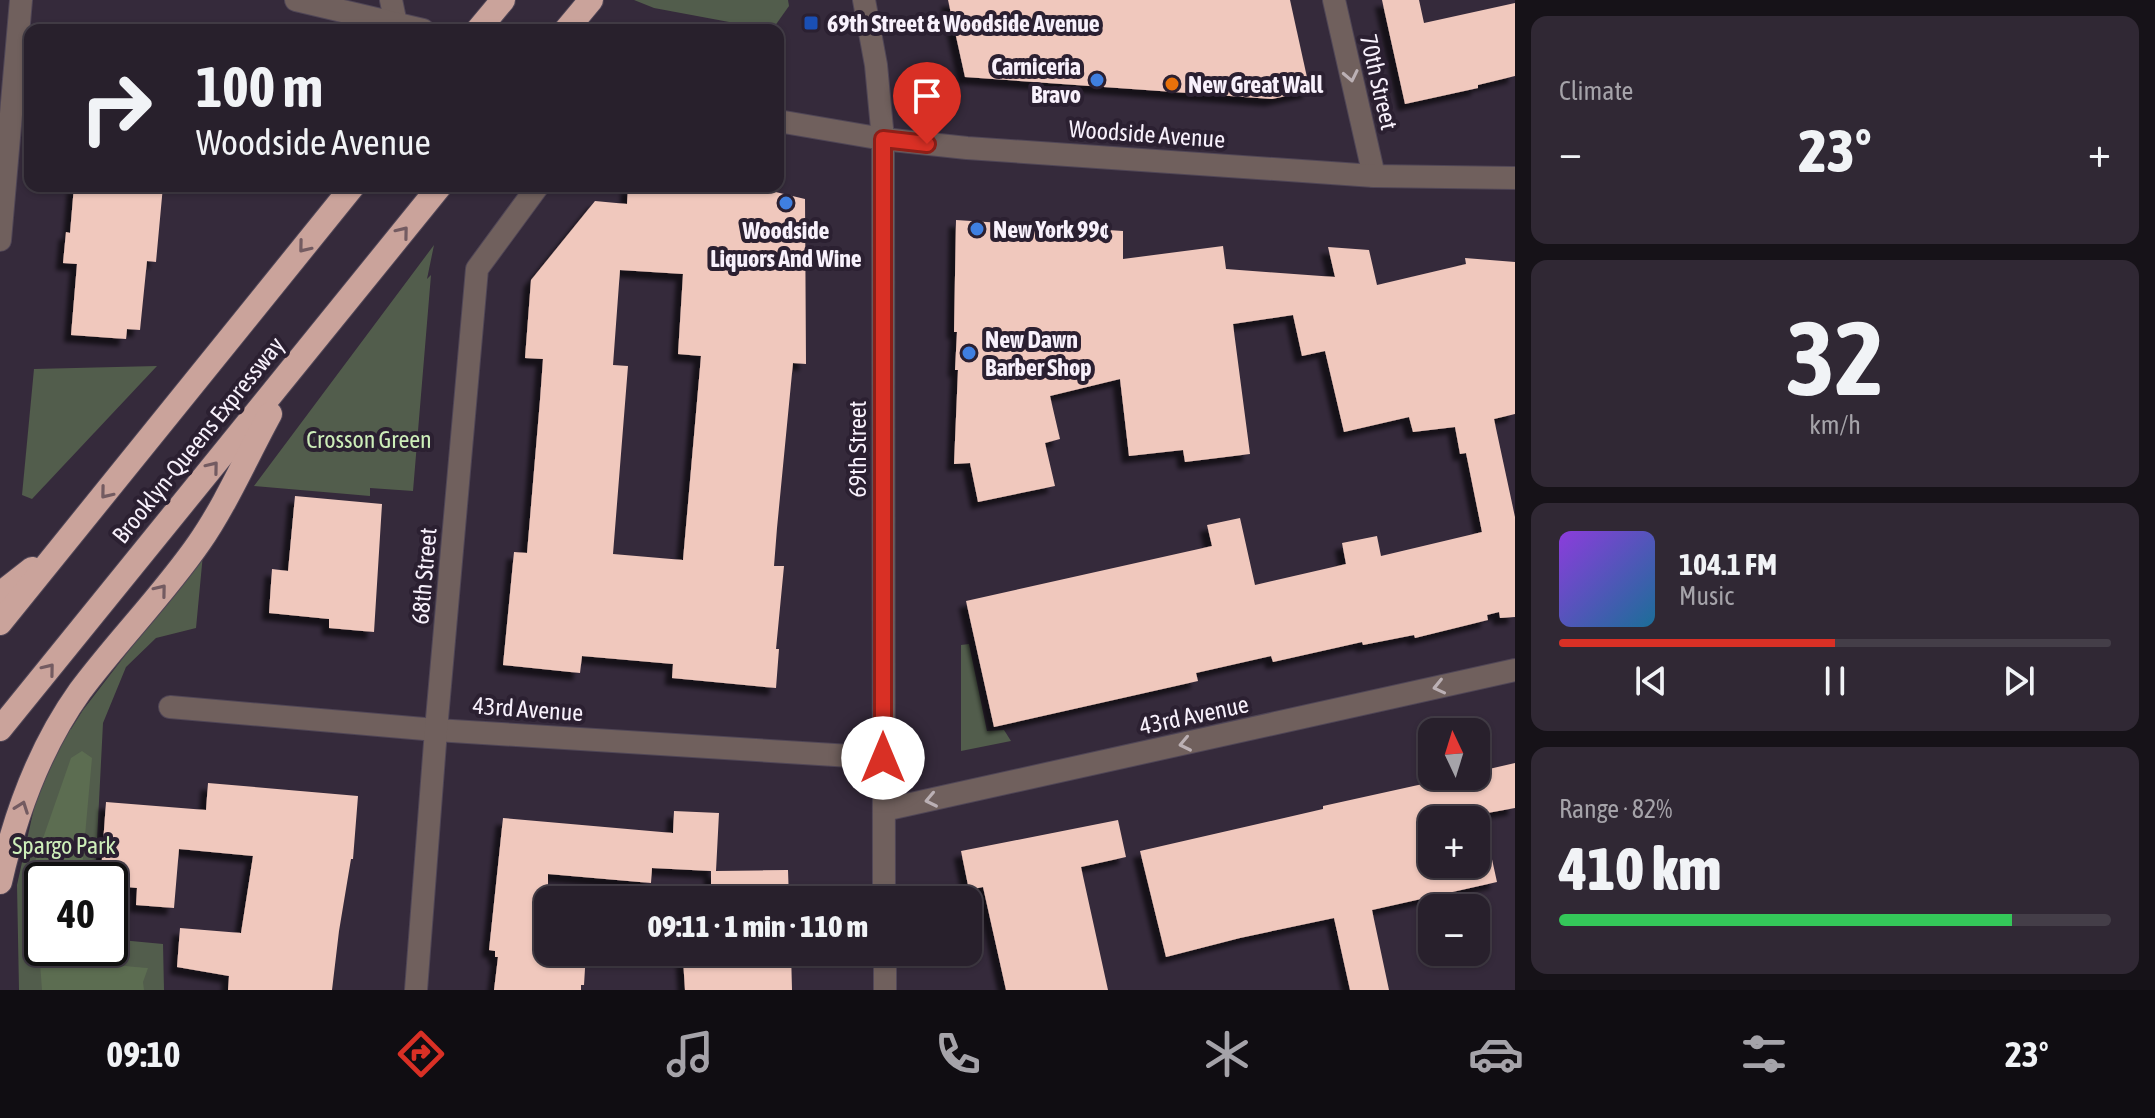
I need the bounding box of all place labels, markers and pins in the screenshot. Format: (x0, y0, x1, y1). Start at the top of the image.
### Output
place label: 69th Street & Woodside Avenue (827, 10, 1100, 37)
marker: 69th Street & Woodside Avenue (802, 14, 820, 32)
place label: Carniceria Bravo (991, 53, 1081, 108)
pin (893, 62, 961, 144)
marker: Carniceria Bravo (1088, 71, 1106, 89)
place label: New Great Wall (1188, 71, 1324, 98)
marker: New Great Wall (1163, 75, 1181, 93)
marker: Woodside Liquors And Wine (777, 194, 795, 212)
place label: New York 99¢ (993, 216, 1108, 243)
place label: Woodside Liquors And Wine (710, 217, 862, 272)
marker: New York 99¢ (968, 220, 986, 238)
place label: New Dawn Barber Shop (985, 326, 1092, 381)
marker: New Dawn Barber Shop (960, 344, 978, 362)

